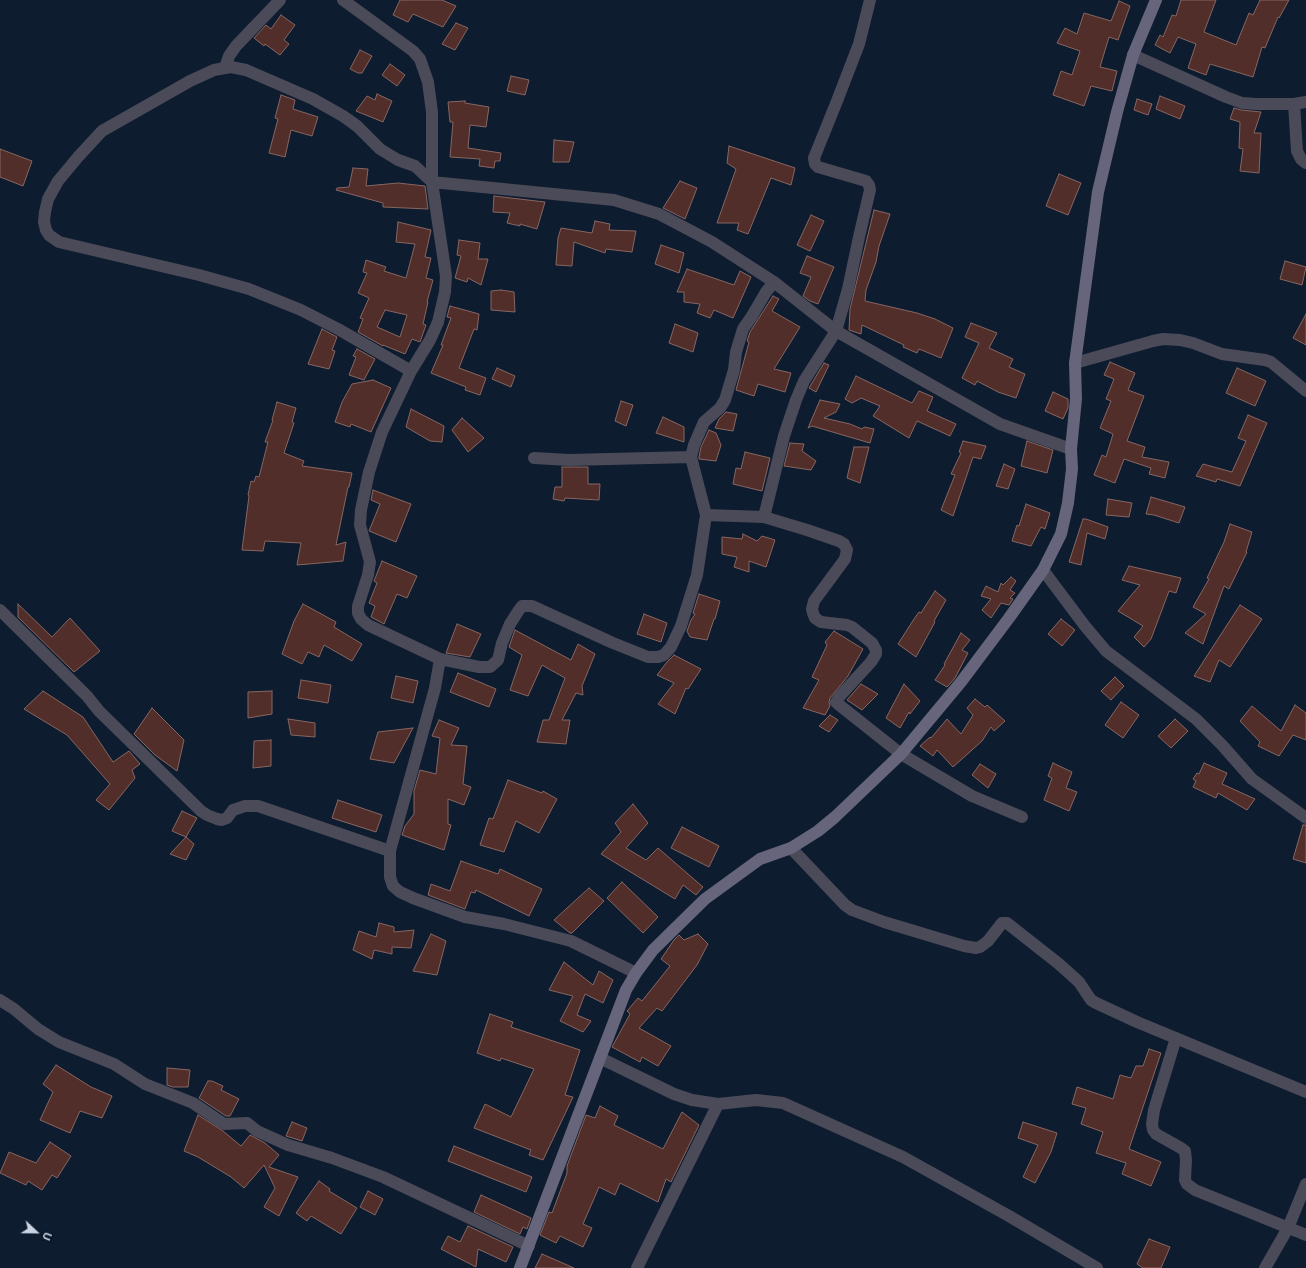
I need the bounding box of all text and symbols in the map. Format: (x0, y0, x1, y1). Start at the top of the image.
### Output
north arrow (16, 1212, 56, 1252)
text: U (39, 1230, 56, 1243)

